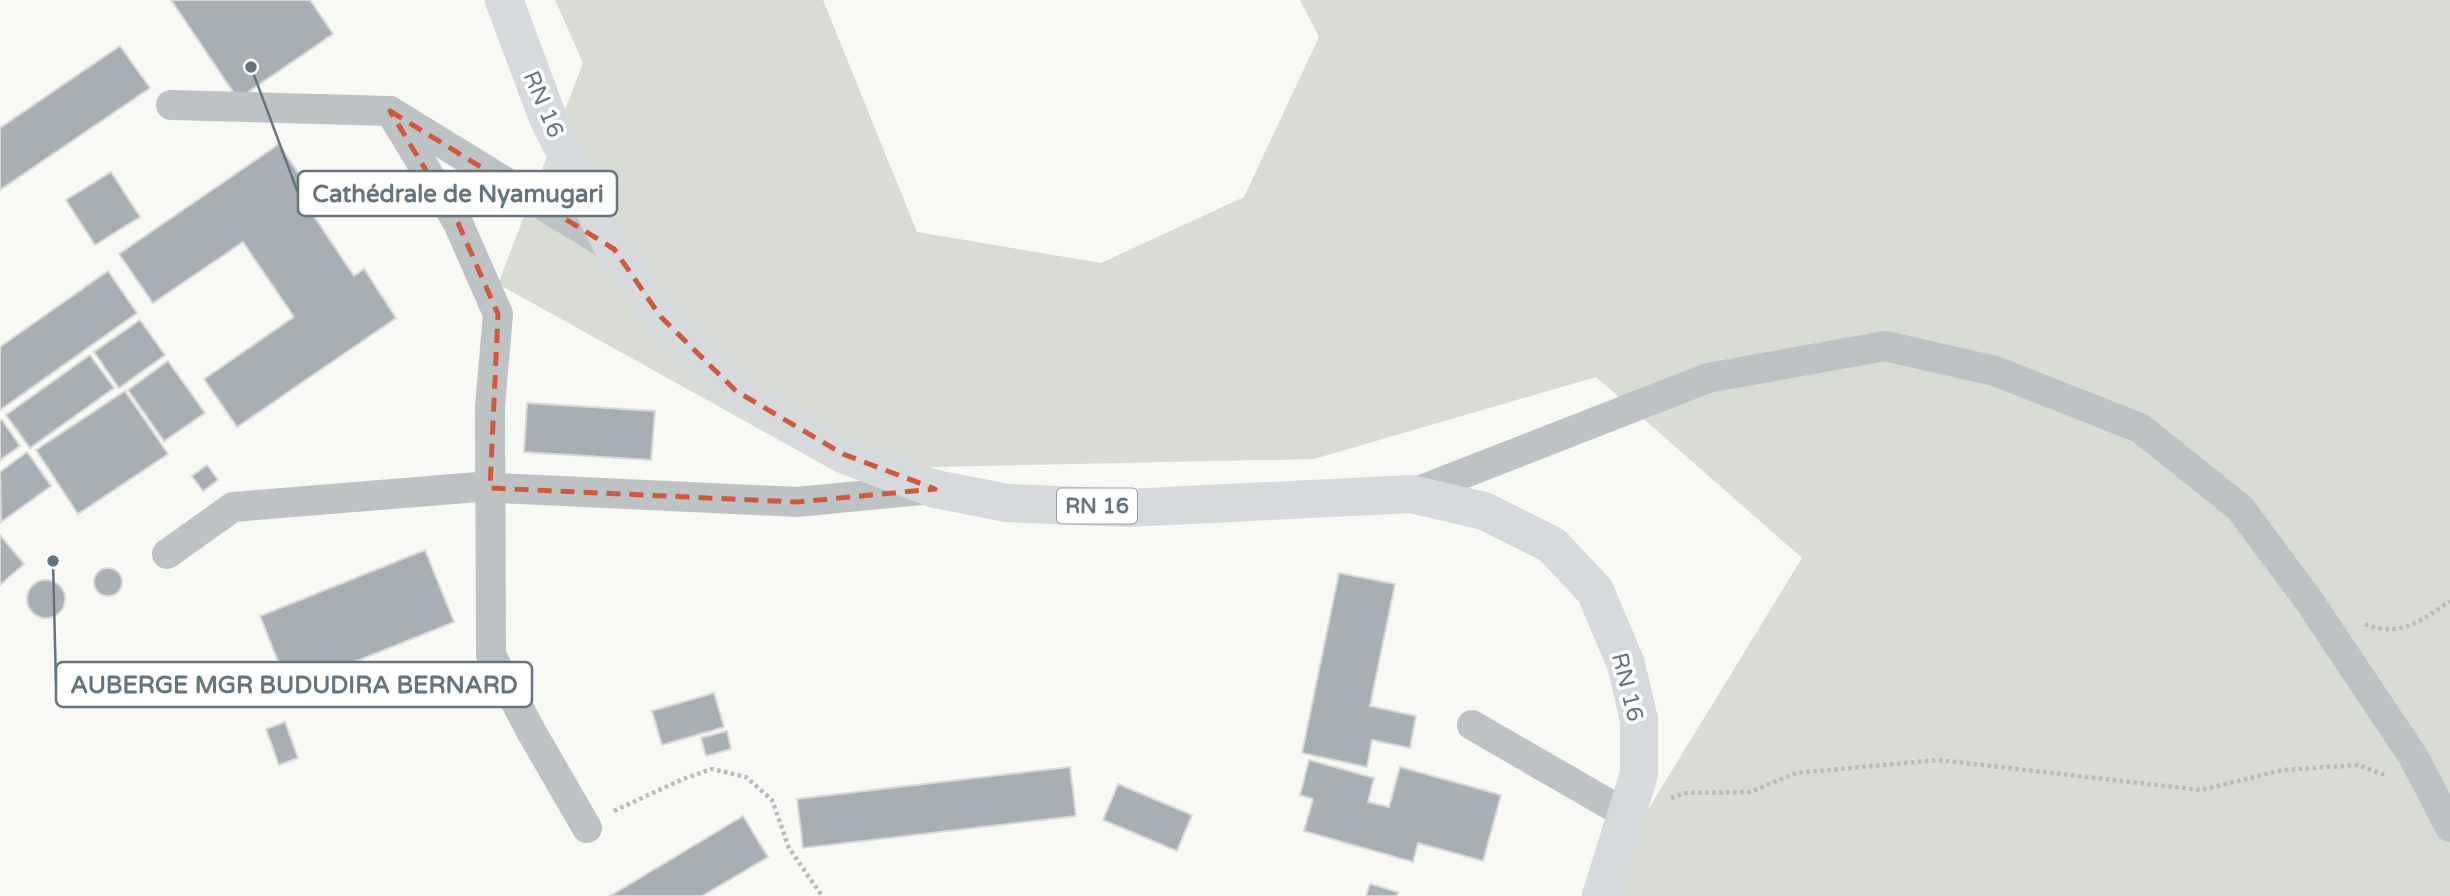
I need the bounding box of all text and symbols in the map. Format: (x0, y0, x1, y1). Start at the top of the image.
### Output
street label: RN 16 (517, 67, 570, 142)
callout: Cathédrale de Nyamugari (298, 171, 617, 216)
text: Cathédrale de Nyamugari (312, 180, 604, 209)
road number: RN 16 (1057, 489, 1137, 524)
street label: RN 16 (1605, 650, 1649, 724)
callout: AUBERGE MGR BUDUDIRA BERNARD (56, 662, 532, 707)
text: AUBERGE MGR BUDUDIRA BERNARD (70, 671, 518, 700)

